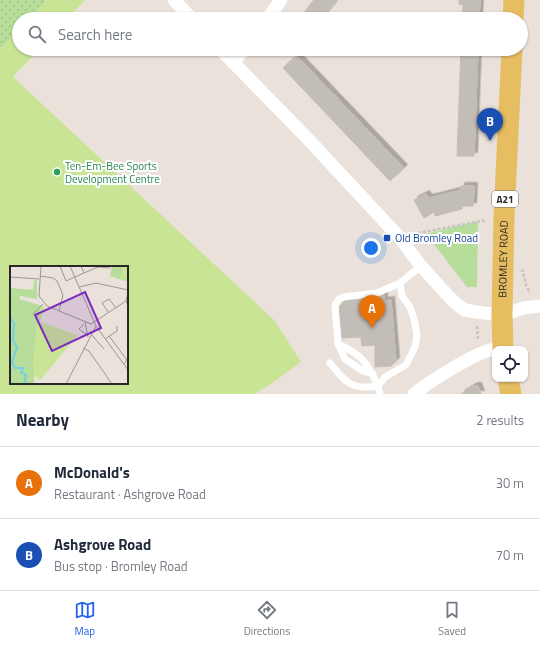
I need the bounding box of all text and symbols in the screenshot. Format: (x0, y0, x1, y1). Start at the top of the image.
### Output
search box (12, 12, 528, 56)
icon: search (26, 23, 48, 45)
text: Search here (58, 23, 132, 46)
pin: B (477, 108, 503, 141)
place label: Ten-Em-Bee Sports Development Centre (65, 158, 160, 187)
marker: Ten-Em-Bee Sports Development Centre (52, 167, 62, 177)
road number: A21 (492, 191, 518, 207)
street label: BROMLEY ROAD (494, 220, 512, 298)
place label: Old Bromley Road (395, 230, 478, 246)
marker: Old Bromley Road (382, 233, 392, 243)
your location (361, 238, 381, 258)
inset map (10, 266, 128, 384)
pin: A (359, 295, 385, 328)
map controls (492, 346, 528, 382)
button: locate (492, 346, 528, 382)
text: Nearby (16, 407, 69, 433)
text: 2 results (476, 410, 524, 430)
text: McDonald's (54, 461, 130, 484)
text: A (25, 473, 33, 493)
text: 30 m (496, 473, 524, 493)
text: Restaurant · Ashgrove Road (54, 484, 206, 504)
text: Ashgrove Road (54, 533, 151, 556)
text: B (25, 545, 33, 565)
text: 70 m (496, 545, 524, 565)
text: Bus stop · Bromley Road (54, 556, 188, 576)
tab: Map (74, 599, 96, 639)
tab: Directions (244, 599, 290, 639)
tab: Saved (438, 599, 466, 639)

